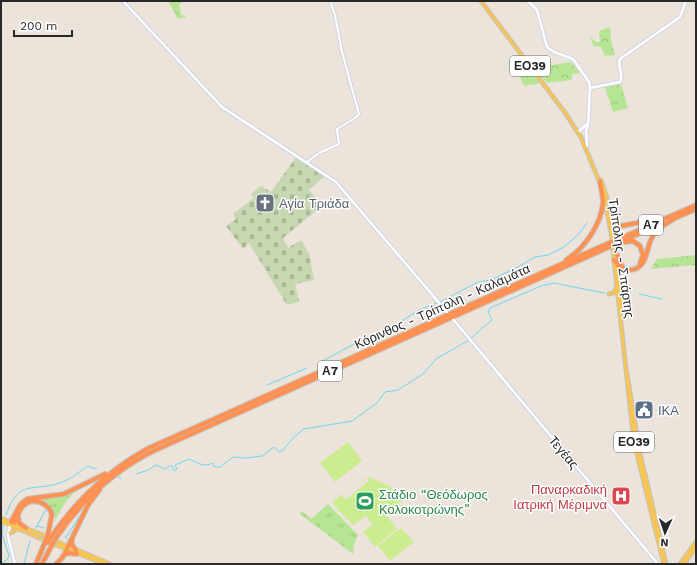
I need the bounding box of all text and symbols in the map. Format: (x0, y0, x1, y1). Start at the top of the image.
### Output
scale bar (14, 12, 72, 38)
text: 200 m (20, 19, 57, 33)
road number: ΕΟ39 (510, 56, 550, 76)
church icon: Αγία Τριάδα (254, 192, 276, 214)
place label: Αγία Τριάδα (279, 196, 350, 211)
street label: Τρίπολης - Σπάρτης (606, 197, 637, 319)
road number: Α7 (639, 215, 663, 235)
street label: Κόρινθος - Τρίπολη - Καλαμάτα (352, 261, 533, 352)
road number: Α7 (318, 361, 342, 381)
public building icon: ΙΚΑ (633, 399, 655, 421)
place label: ΙΚΑ (658, 403, 679, 418)
road number: ΕΟ39 (614, 432, 654, 452)
street label: Τεγέας (546, 433, 582, 472)
place label: Παναρκαδική Ιατρική Μέριμνα (513, 482, 607, 512)
hospital icon: Παναρκαδική Ιατρική Μέριμνα (610, 485, 632, 507)
place label: Στάδιο “Θεόδωρος Κολοκοτρώνης” (379, 487, 488, 517)
sports icon: Στάδιο “Θεόδωρος Κολοκοτρώνης” (354, 490, 376, 512)
north arrow (645, 513, 685, 553)
text: N (660, 536, 669, 549)

